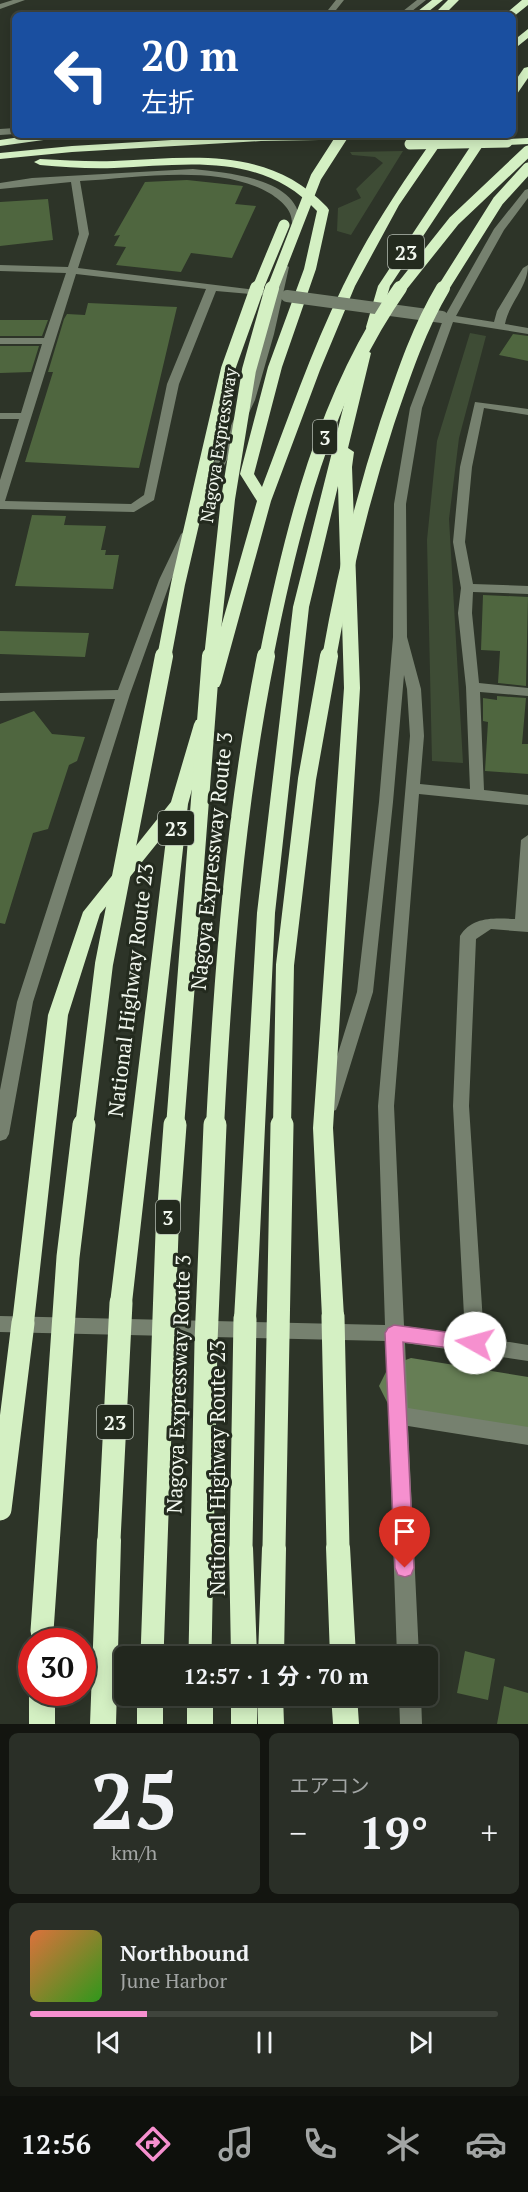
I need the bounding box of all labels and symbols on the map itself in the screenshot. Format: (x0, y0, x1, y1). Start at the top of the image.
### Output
road number: 23 (388, 235, 424, 269)
street label: Nagoya Expressway (194, 365, 242, 524)
road number: 3 (313, 420, 337, 454)
street label: Nagoya Expressway Route 3 (184, 731, 238, 991)
road number: 23 (158, 811, 194, 845)
street label: National Highway Route 23 (101, 862, 159, 1118)
road number: 3 (156, 1200, 180, 1234)
street label: Nagoya Expressway Route 3 (159, 1254, 197, 1514)
position arrow (443, 1311, 507, 1375)
street label: National Highway Route 23 (203, 1340, 231, 1596)
road number: 23 (97, 1405, 133, 1439)
pin (379, 1506, 430, 1568)
speed limit sign: 30 (18, 1628, 96, 1706)

